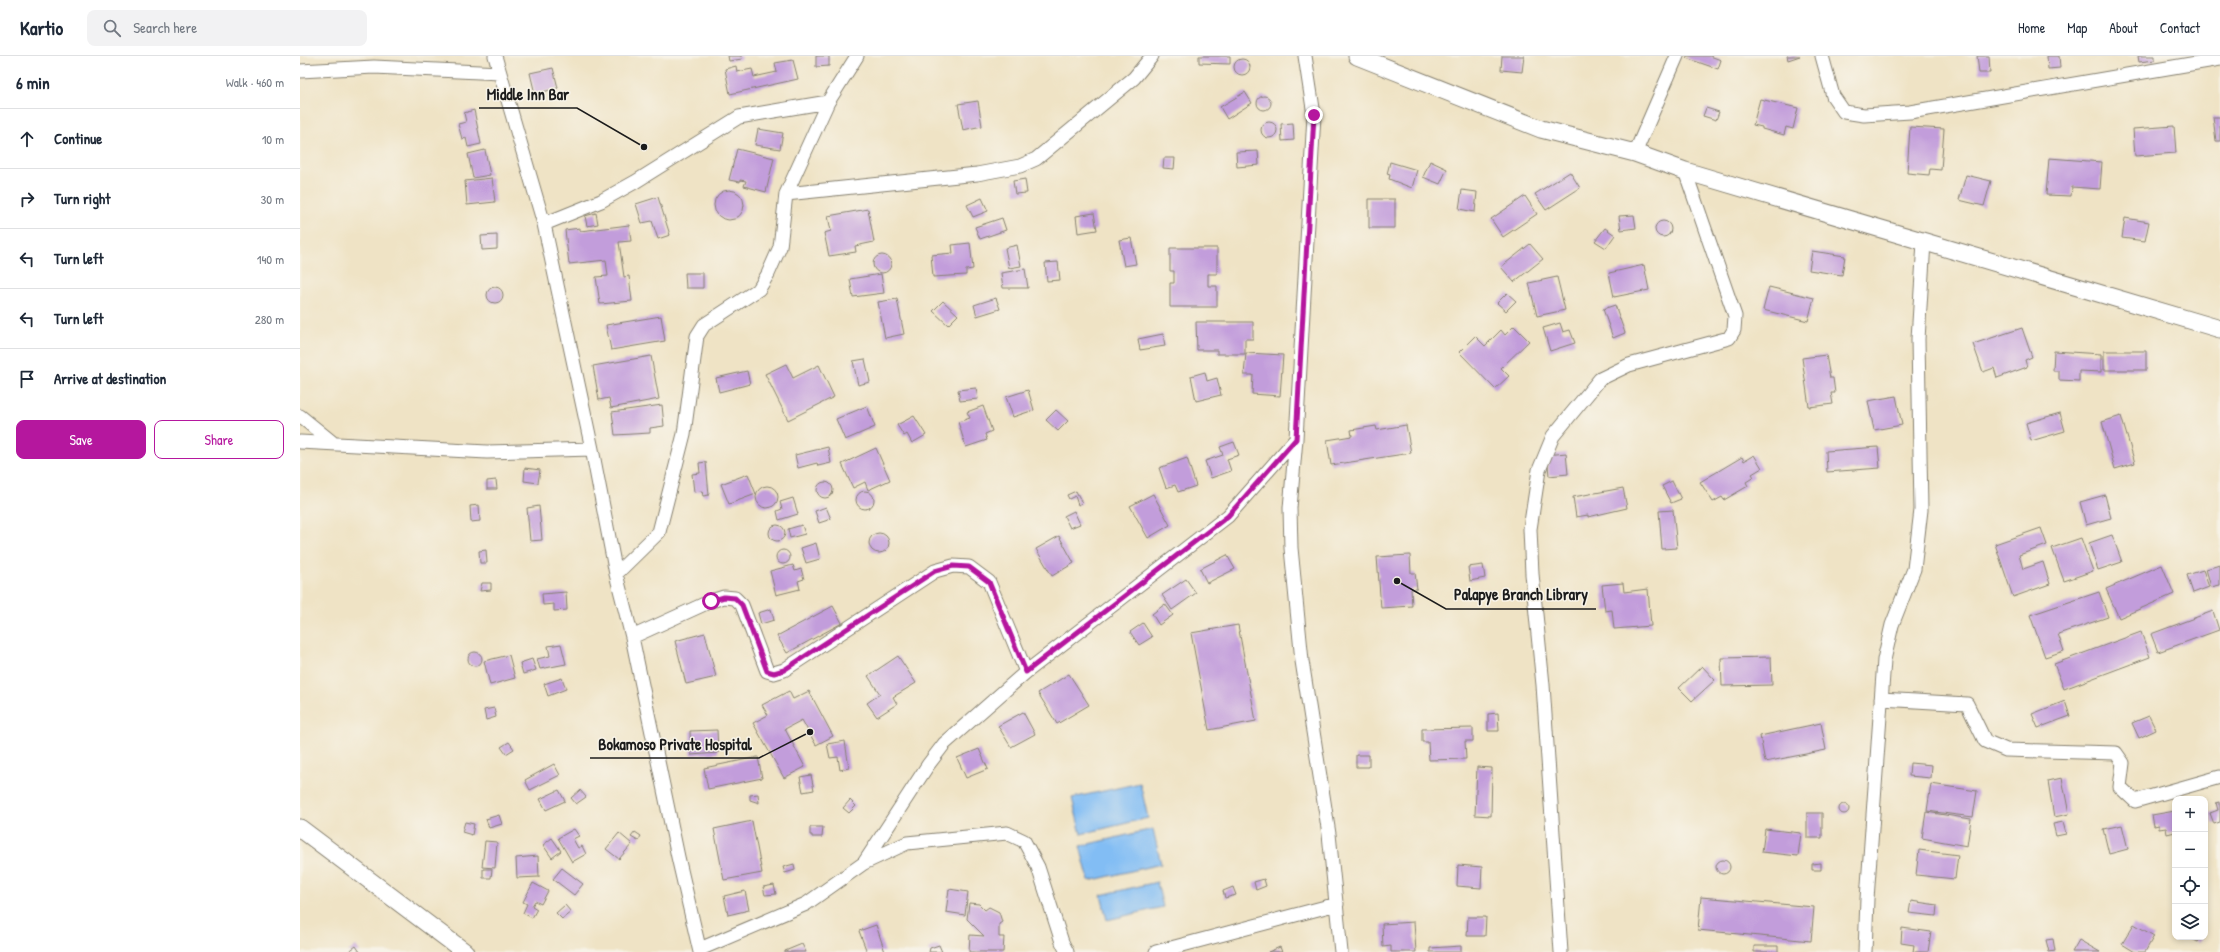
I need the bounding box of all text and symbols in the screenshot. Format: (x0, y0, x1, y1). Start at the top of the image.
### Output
search box (87, 10, 367, 46)
text: Kartio (20, 15, 63, 41)
icon: search (101, 17, 123, 39)
text: Search here (133, 17, 197, 38)
text: Home (2018, 18, 2045, 37)
text: Map (2067, 18, 2087, 37)
text: About (2109, 18, 2138, 37)
text: Contact (2160, 18, 2200, 37)
text: 6 min (16, 71, 50, 94)
text: Walk · 460 m (226, 73, 284, 91)
callout: Middle Inn Bar (479, 80, 577, 108)
text: Middle Inn Bar (487, 83, 570, 105)
route end (1305, 106, 1323, 124)
icon: ahead (16, 128, 38, 150)
text: Continue (54, 128, 102, 149)
text: 10 m (262, 130, 284, 148)
icon: right (16, 188, 38, 210)
text: Turn right (54, 188, 110, 209)
text: 30 m (261, 190, 284, 208)
icon: left (16, 248, 38, 270)
text: Turn left (54, 248, 104, 269)
text: 140 m (257, 250, 284, 268)
icon: left (16, 308, 38, 330)
text: Turn left (54, 308, 104, 329)
text: 280 m (255, 310, 284, 328)
icon: arrive (16, 368, 38, 390)
text: Arrive at destination (54, 368, 166, 389)
button: Save (16, 420, 146, 459)
button: Share (154, 420, 284, 459)
callout: Palapye Branch Library (1446, 581, 1596, 609)
text: Palapye Branch Library (1454, 583, 1588, 606)
route start (702, 592, 720, 610)
callout: Bokamoso Private Hospital (590, 730, 759, 758)
text: Bokamoso Private Hospital (598, 733, 752, 756)
map controls (2172, 796, 2208, 940)
button: + (2172, 796, 2208, 832)
button: − (2172, 832, 2208, 868)
button: locate (2172, 868, 2208, 904)
button: layers (2172, 904, 2208, 940)

